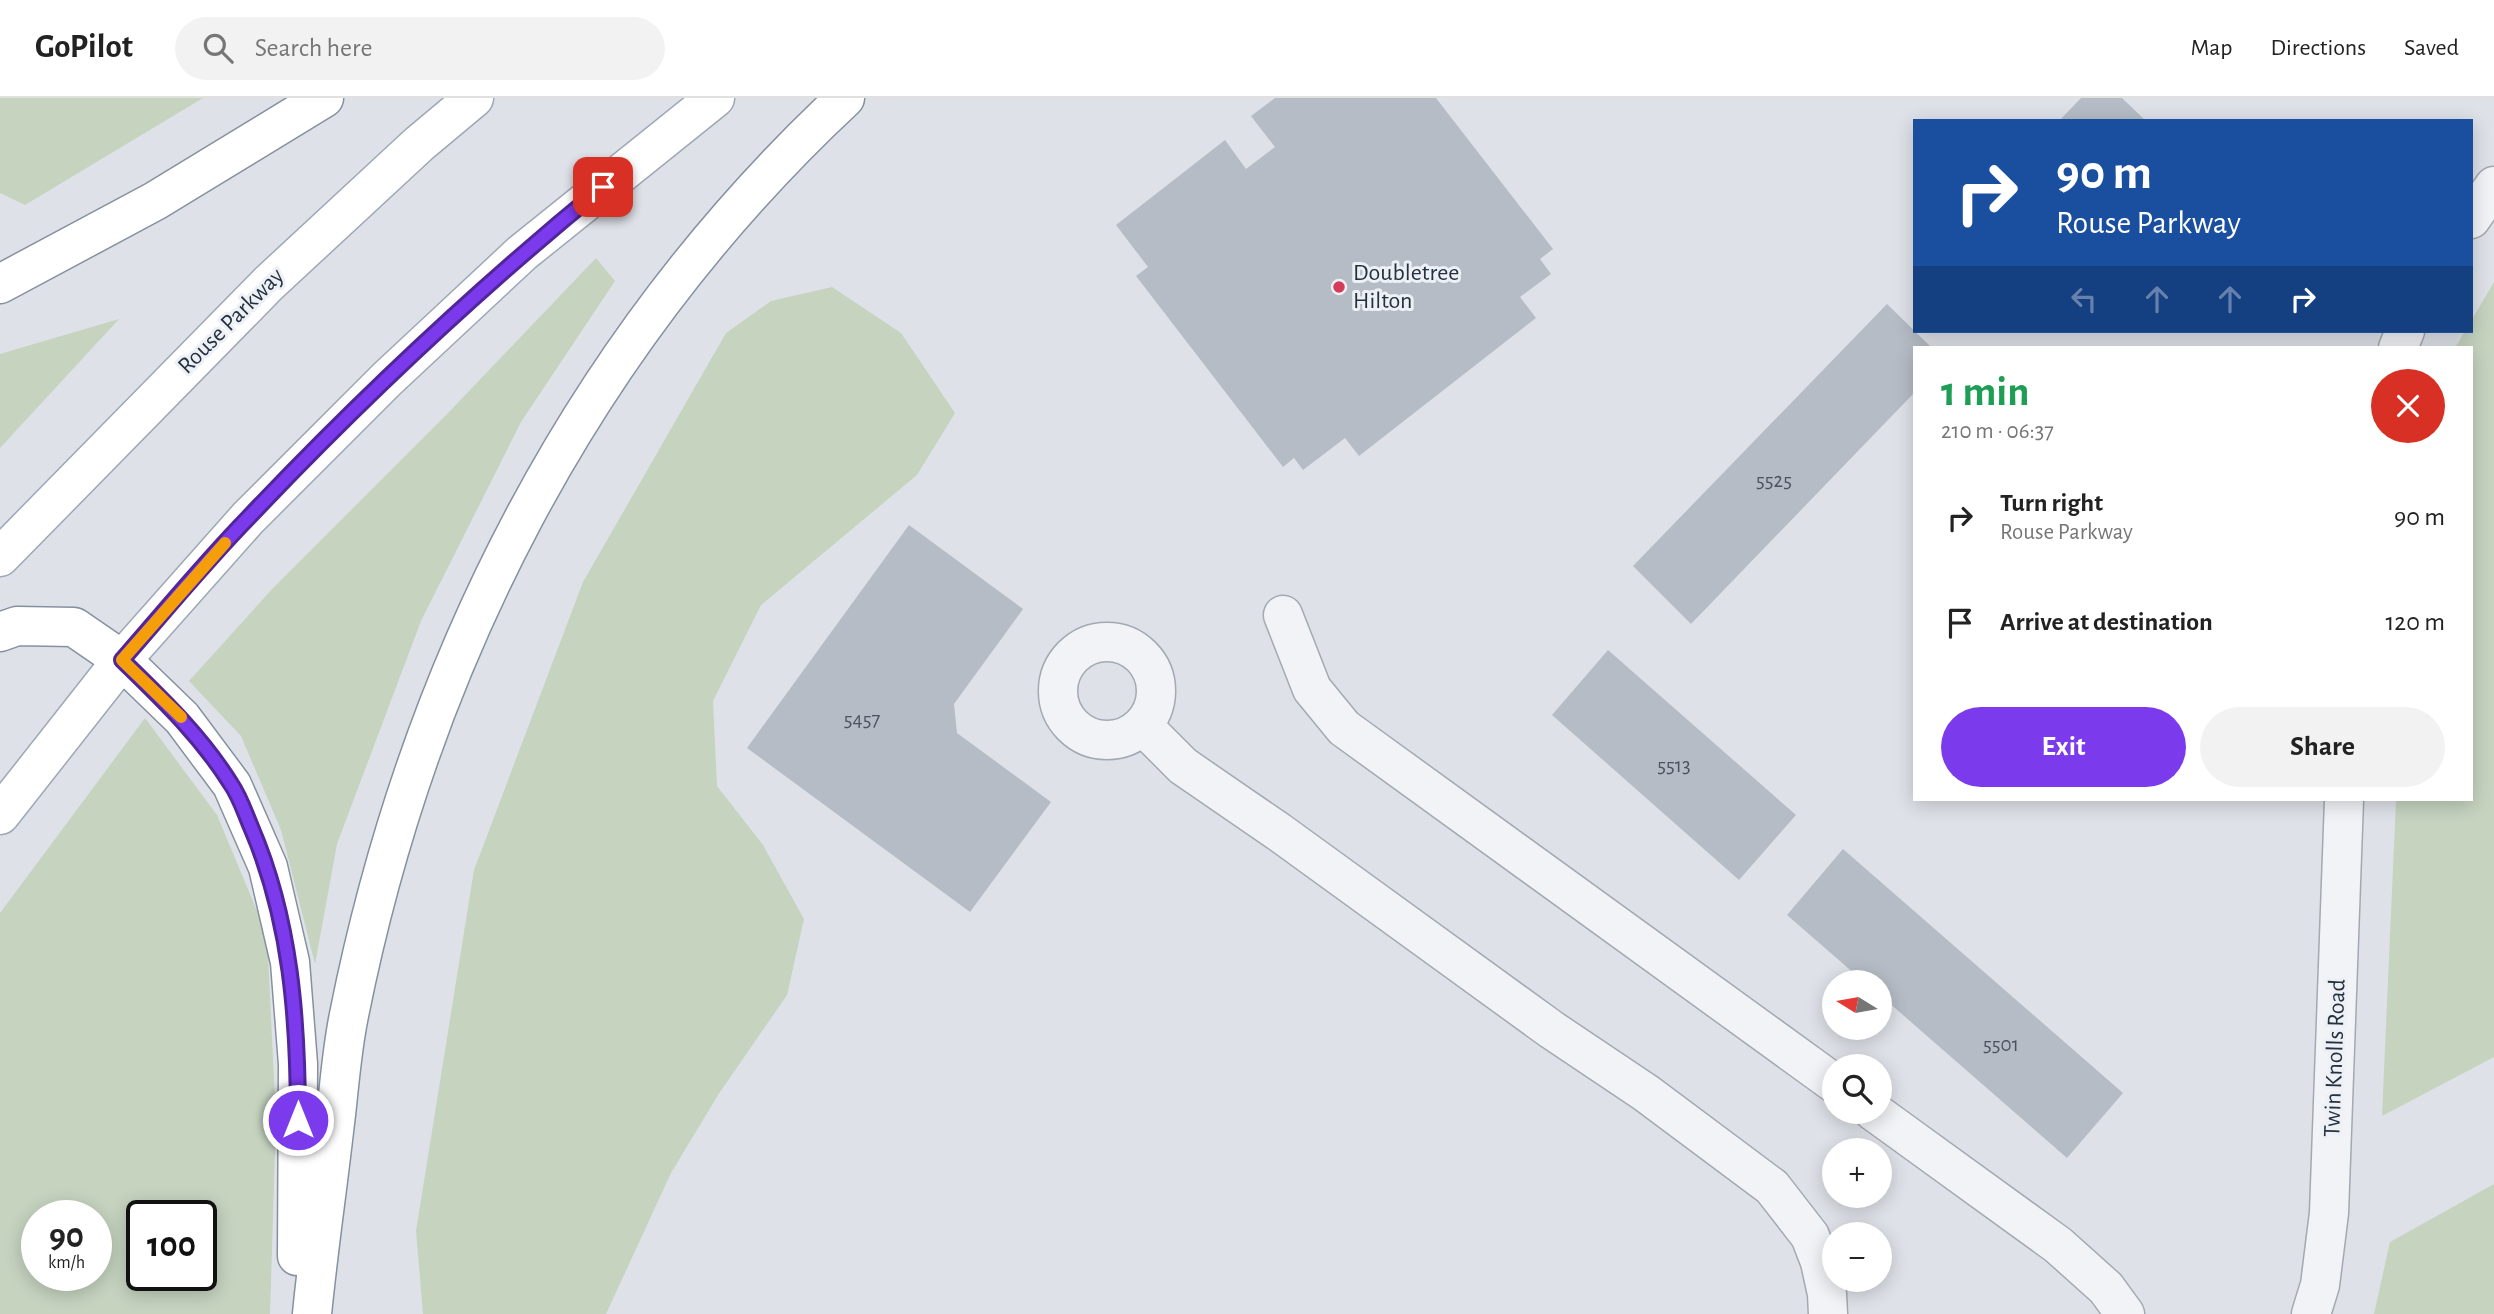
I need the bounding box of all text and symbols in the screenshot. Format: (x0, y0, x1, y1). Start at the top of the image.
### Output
search box (175, 17, 665, 80)
icon: search (199, 29, 237, 67)
text: GoPilot (35, 31, 133, 64)
text: Search here (255, 35, 372, 61)
text: Map (2190, 36, 2232, 60)
text: Directions (2270, 36, 2366, 60)
text: Saved (2404, 36, 2459, 60)
icon: right (1941, 147, 2032, 238)
text: 90 m (2056, 149, 2152, 198)
pin (573, 157, 633, 217)
icon: arrive (584, 168, 622, 206)
text: Rouse Parkway (2056, 207, 2241, 239)
place label: Doubletree Hilton (1353, 261, 1459, 313)
street label: Rouse Parkway (174, 264, 288, 378)
marker: Doubletree Hilton (1331, 279, 1347, 295)
icon: left (2065, 280, 2103, 318)
icon: ahead (2138, 280, 2176, 318)
icon: ahead (2211, 280, 2249, 318)
icon: right (2284, 280, 2322, 318)
button: close (2371, 369, 2445, 443)
text: 1 min (1941, 371, 2030, 413)
text: 210 m · 06:37 (1941, 420, 2054, 443)
house number: 5525 (1756, 470, 1792, 491)
text: Turn right (2000, 490, 2103, 516)
icon: right (1941, 499, 1979, 537)
text: 90 m (2394, 504, 2445, 530)
text: Rouse Parkway (2000, 521, 2133, 544)
icon: arrive (1941, 604, 1979, 642)
text: Arrive at destination (2000, 609, 2213, 635)
text: 120 m (2385, 609, 2445, 635)
button: Exit (1941, 707, 2186, 787)
button: Share (2200, 707, 2445, 787)
house number: 5457 (844, 709, 880, 730)
house number: 5513 (1657, 755, 1691, 776)
north arrow (1822, 970, 1892, 1040)
map controls (1822, 970, 1892, 1292)
street label: Twin Knolls Road (2320, 979, 2350, 1137)
house number: 5501 (1983, 1034, 2019, 1055)
button: search (1822, 1054, 1892, 1124)
position arrow (261, 1083, 335, 1157)
button: + (1822, 1138, 1892, 1208)
speed limit sign: 100 (126, 1200, 217, 1291)
text: 90 (49, 1219, 84, 1254)
button: − (1822, 1222, 1892, 1292)
text: km/h (48, 1254, 85, 1272)

